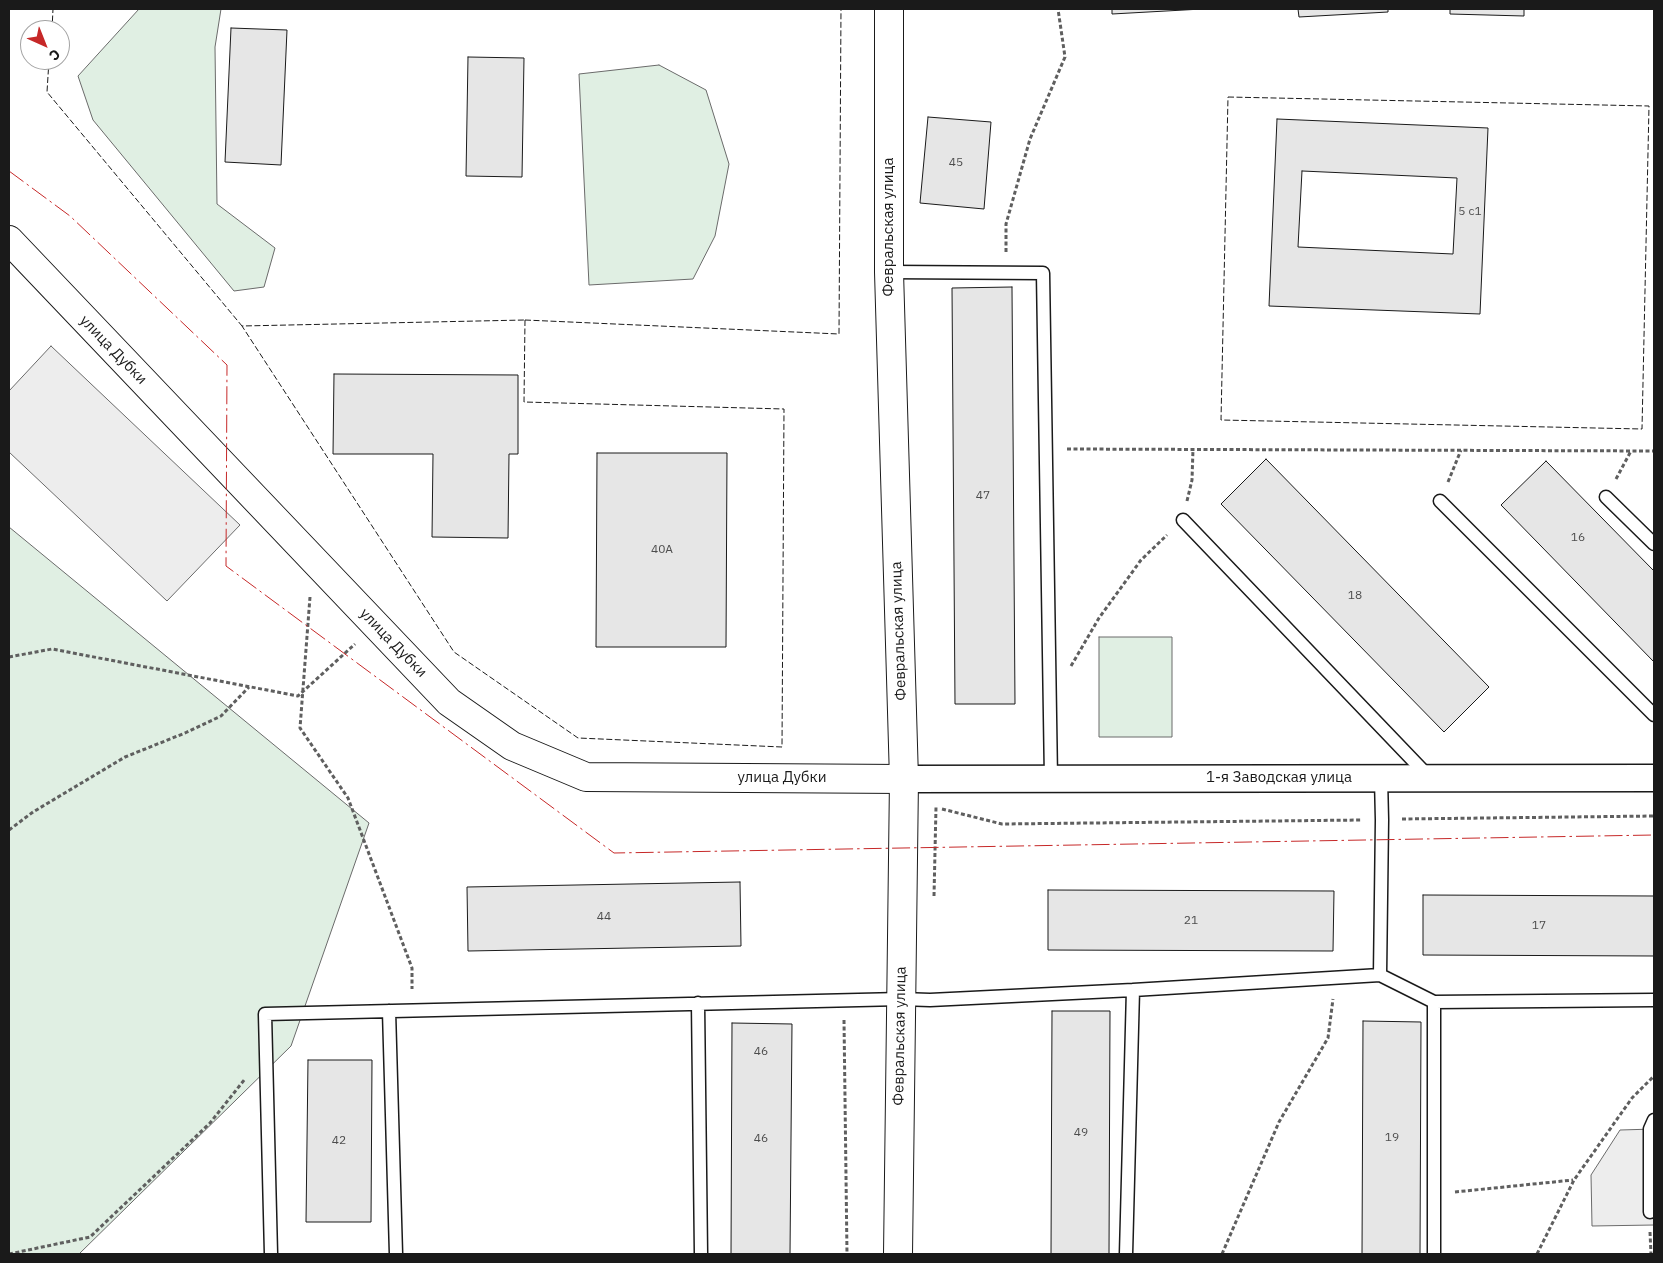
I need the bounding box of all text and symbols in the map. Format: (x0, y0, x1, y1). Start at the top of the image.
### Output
north arrow (20, 20, 70, 70)
text: С (45, 45, 64, 65)
house number: 45 (949, 156, 963, 170)
street label: Февральская улица (880, 157, 898, 297)
house number: 5 с1 (1458, 205, 1482, 219)
street label: улица Дубки (76, 312, 150, 388)
house number: 47 (976, 489, 990, 503)
house number: 16 (1571, 531, 1585, 545)
house number: 40А (651, 543, 673, 557)
street label: Февральская улица (888, 561, 910, 701)
house number: 18 (1348, 589, 1362, 603)
street label: улица Дубки (356, 605, 430, 681)
street label: улица Дубки (738, 769, 826, 787)
street label: 1-я Заводская улица (1206, 769, 1352, 787)
house number: 44 (597, 910, 611, 924)
house number: 21 (1184, 914, 1198, 928)
house number: 17 (1532, 919, 1546, 933)
street label: Февральская улица (890, 966, 910, 1106)
house number: 46 (754, 1045, 768, 1059)
house number: 49 (1074, 1126, 1088, 1140)
house number: 19 (1385, 1131, 1399, 1145)
house number: 46 (754, 1132, 768, 1146)
house number: 42 (332, 1134, 346, 1148)

